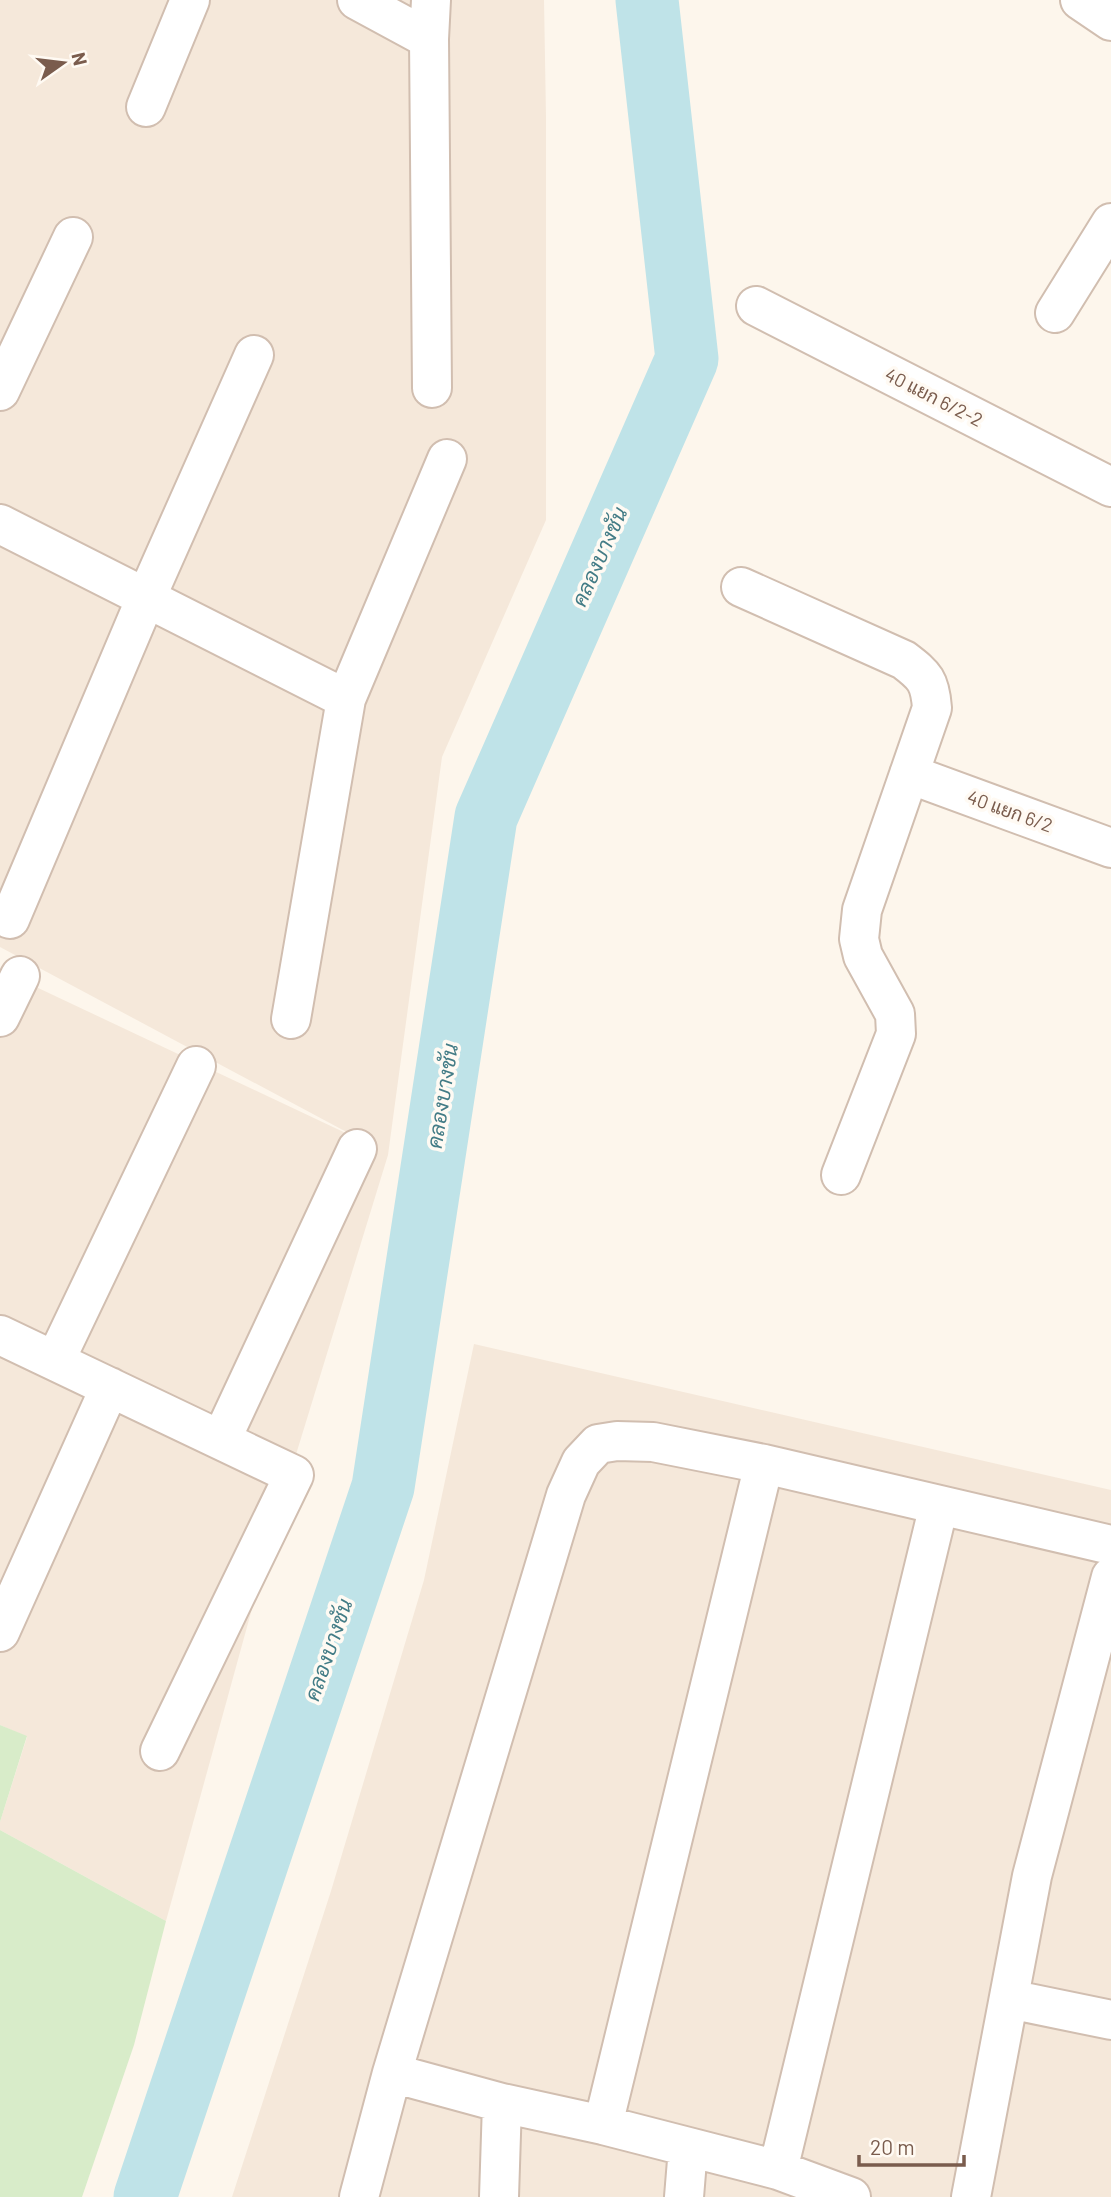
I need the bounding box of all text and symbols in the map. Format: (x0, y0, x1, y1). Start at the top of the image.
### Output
north arrow (28, 28, 98, 98)
text: N (67, 50, 93, 68)
street label: 40 แยก 6/2-2 (881, 362, 987, 431)
water label: คลองบางชัน (566, 502, 632, 610)
street label: 40 แยก 6/2 (964, 784, 1056, 837)
water label: คลองบางชัน (421, 1041, 462, 1150)
water label: คลองบางชัน (298, 1595, 357, 1704)
scale bar (859, 2124, 964, 2168)
text: 20 m (870, 2134, 915, 2159)

